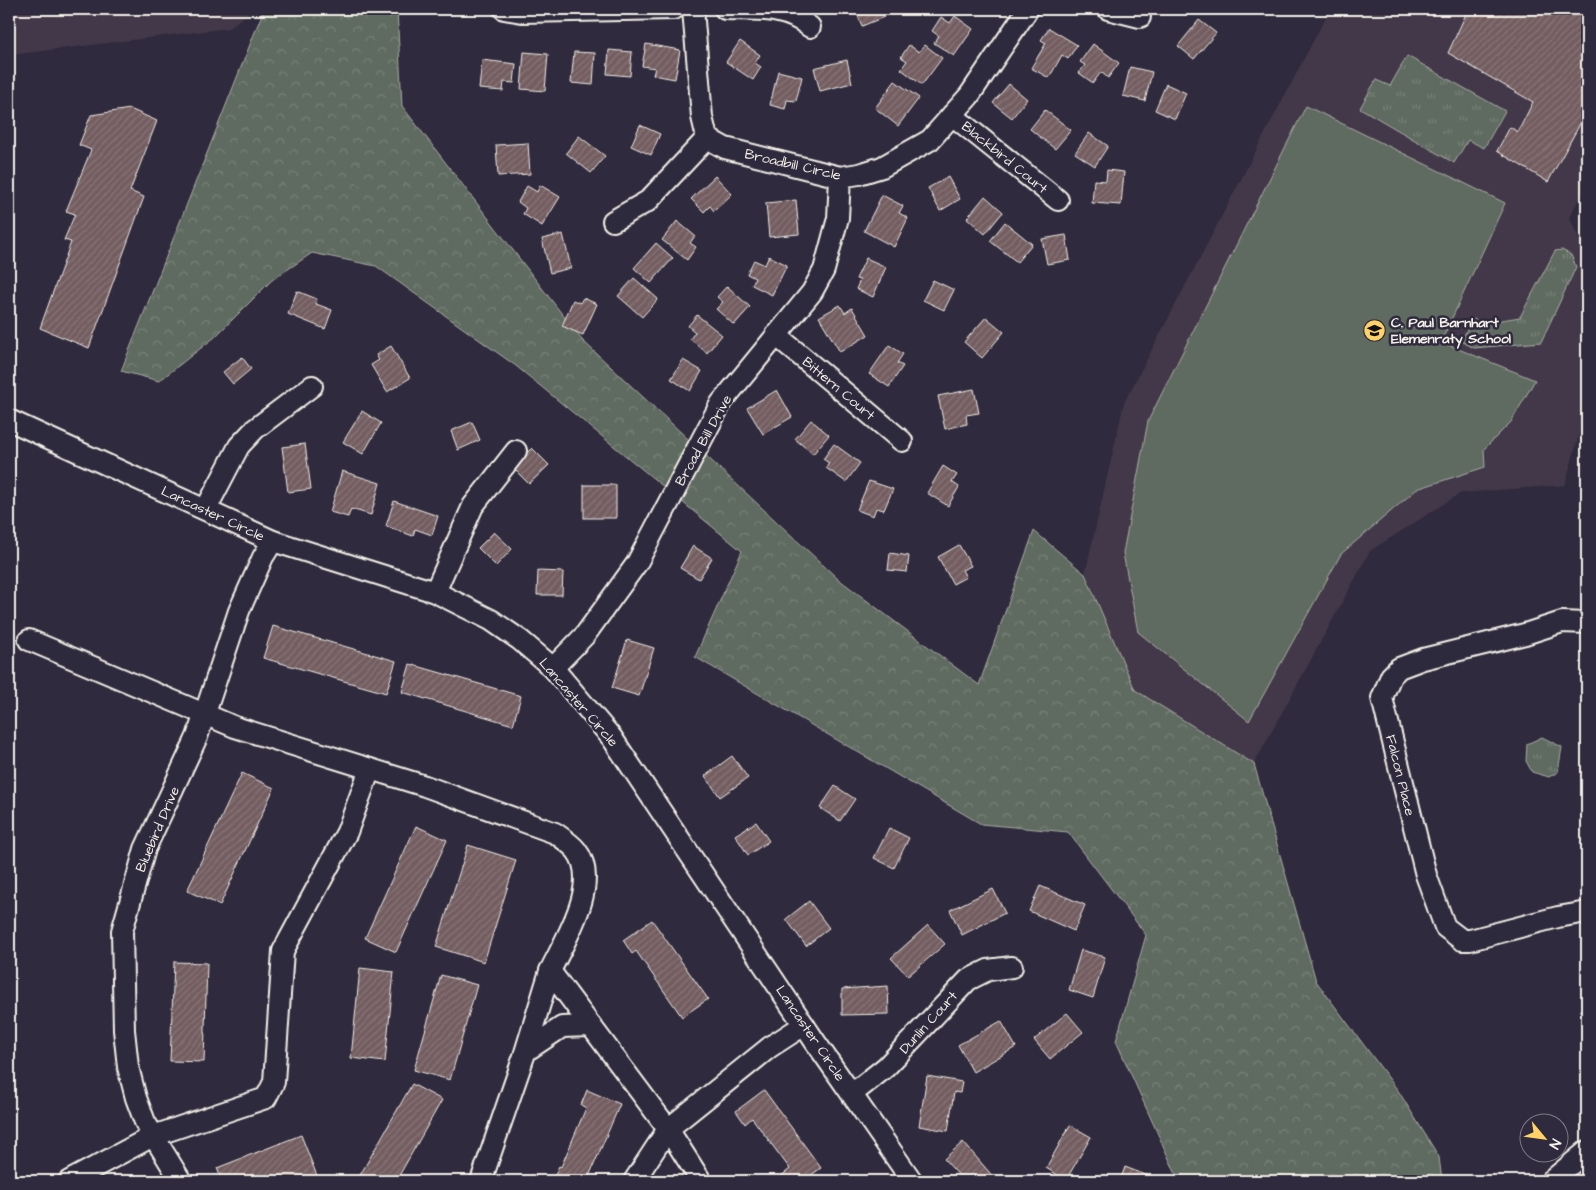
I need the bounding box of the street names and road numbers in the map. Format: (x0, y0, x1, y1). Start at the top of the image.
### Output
street label: Blackbird Court (957, 117, 1052, 199)
street label: Broadbill Circle (743, 144, 843, 186)
street label: Bittern Court (798, 352, 879, 425)
street label: Broad Bill Drive (671, 391, 737, 490)
street label: Lancaster Circle (158, 481, 268, 547)
street label: Lancaster Circle (534, 654, 623, 752)
street label: Falcon Place (1380, 733, 1420, 818)
street label: Bluebird Drive (131, 783, 185, 875)
street label: Lancaster Circle (771, 982, 850, 1086)
street label: Dunlin Court (895, 987, 963, 1058)

